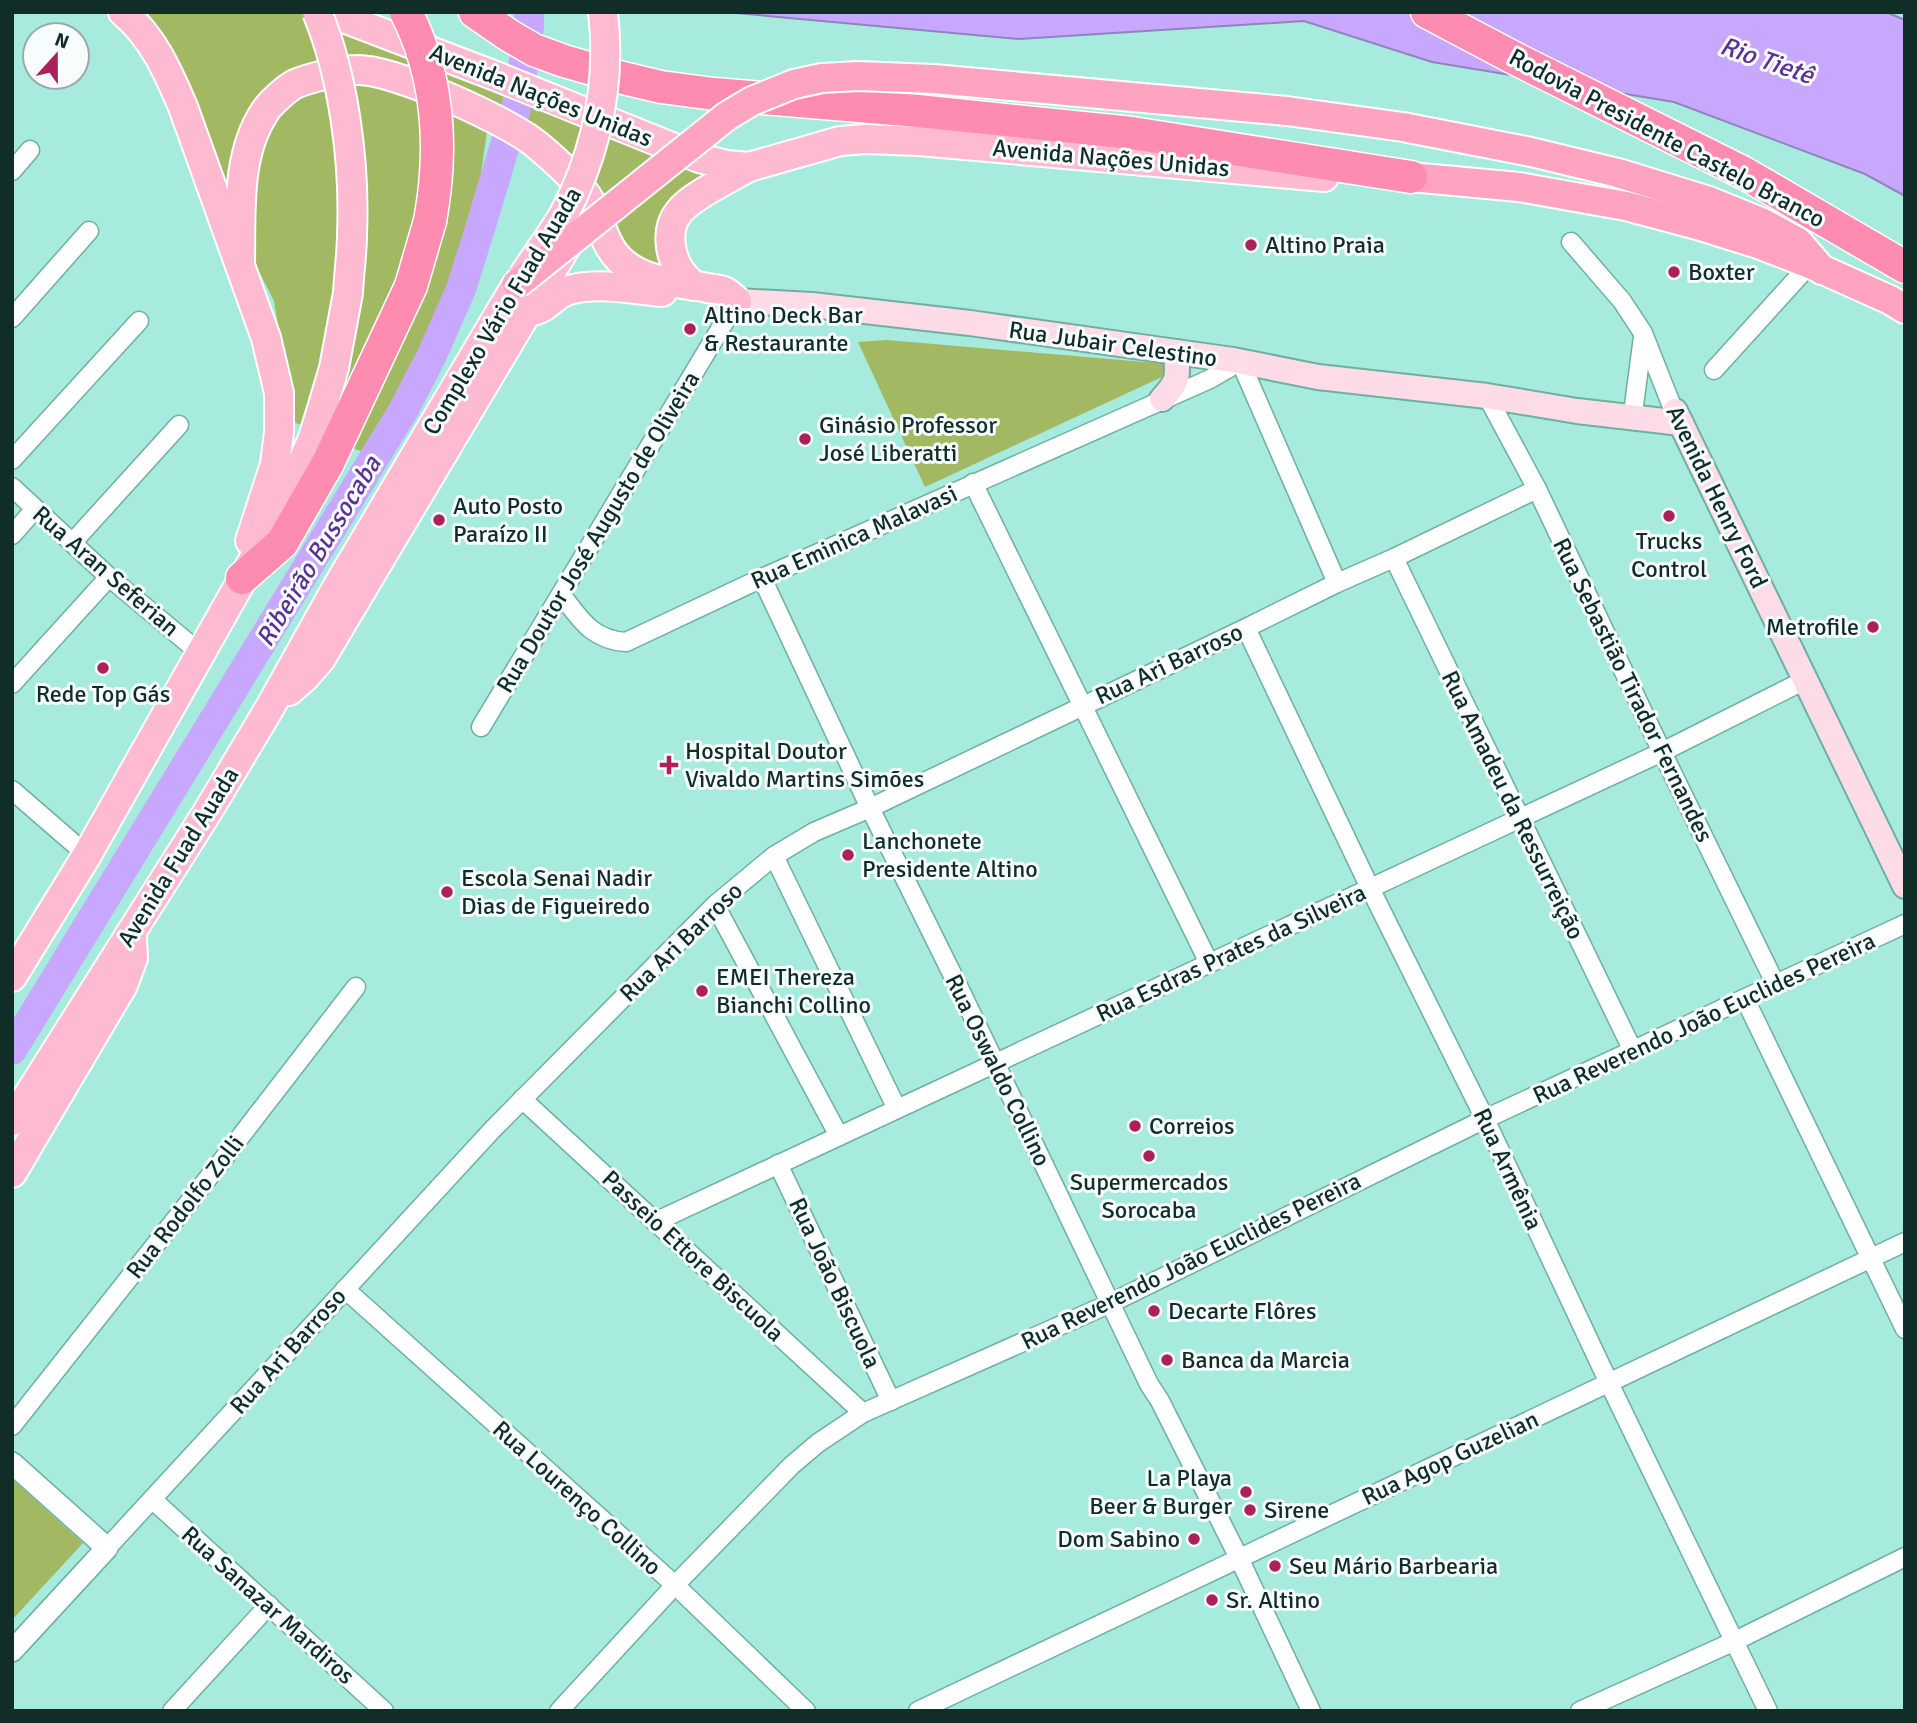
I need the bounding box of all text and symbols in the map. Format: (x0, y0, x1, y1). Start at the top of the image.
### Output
north arrow (21, 21, 91, 91)
text: N (51, 27, 72, 55)
water label: Rio Tietê (1716, 30, 1819, 92)
street label: Avenida Nações Unidas (425, 37, 657, 153)
street label: Rodovia Presidente Castelo Branco (1504, 42, 1830, 234)
street label: Avenida Nações Unidas (991, 133, 1231, 183)
street label: Complexo Vário Fuad Auada (416, 182, 588, 440)
place label: Altino Praia (1265, 230, 1385, 260)
marker: Altino Praia (1243, 237, 1259, 253)
place label: Boxter (1688, 257, 1755, 287)
marker: Boxter (1666, 264, 1682, 280)
place label: Altino Deck Bar & Restaurante (704, 300, 863, 358)
street label: Rua Jubair Celestino (1007, 315, 1219, 373)
marker: Altino Deck Bar & Restaurante (682, 321, 698, 337)
street label: Rua Doutor José Augusto de Oliveira (490, 366, 706, 698)
street label: Avenida Henry Ford (1660, 401, 1774, 593)
place label: Ginásio Professor José Liberatti (819, 410, 997, 468)
marker: Ginásio Professor José Liberatti (797, 431, 813, 447)
water label: Ribeirão Bussocaba (249, 450, 389, 653)
street label: Rua Eminica Malavasi (746, 478, 962, 596)
place label: Auto Posto Paraízo II (453, 491, 563, 549)
street label: Rua Aran Seferian (27, 499, 185, 643)
marker: Trucks Control (1661, 508, 1677, 524)
marker: Auto Posto Paraízo II (431, 512, 447, 528)
place label: Trucks Control (1631, 526, 1707, 584)
street label: Rua Sebastião Tirador Fernandes (1546, 533, 1720, 847)
place label: Metrofile (1766, 612, 1859, 642)
street label: Rua Ari Barroso (1090, 617, 1248, 711)
marker: Metrofile (1865, 619, 1881, 635)
marker: Rede Top Gás (95, 660, 111, 676)
street label: Rua Amadeu da Ressurreição (1435, 666, 1591, 944)
place label: Rede Top Gás (36, 679, 170, 709)
place label: Hospital Doutor Vivaldo Martins Simões (685, 736, 924, 794)
marker: Hospital Doutor Vivaldo Martins Simões (659, 755, 679, 775)
street label: Avenida Fuad Auada (111, 762, 245, 952)
place label: Lanchonete Presidente Altino (862, 826, 1038, 884)
marker: Lanchonete Presidente Altino (840, 847, 856, 863)
place label: Escola Senai Nadir Dias de Figueiredo (461, 863, 652, 921)
street label: Rua Ari Barroso (613, 876, 749, 1008)
street label: Rua Esdras Prates da Silveira (1091, 877, 1371, 1029)
marker: Escola Senai Nadir Dias de Figueiredo (439, 884, 455, 900)
street label: Rua Reverendo João Euclides Pereira (1528, 925, 1880, 1111)
place label: EMEI Thereza Bianchi Collino (716, 962, 871, 1020)
street label: Rua Oswaldo Collino (938, 969, 1058, 1171)
marker: EMEI Thereza Bianchi Collino (694, 983, 710, 999)
street label: Rua Armênia (1467, 1103, 1549, 1235)
place label: Correios (1149, 1111, 1235, 1141)
marker: Correios (1127, 1118, 1143, 1134)
street label: Rua Rodolfo Zolli (120, 1129, 250, 1285)
marker: Supermercados Sorocaba (1141, 1148, 1157, 1164)
street label: Passeio Ettore Biscuola (596, 1164, 790, 1348)
street label: Rua Reverendo João Euclides Pereira (1016, 1165, 1366, 1357)
place label: Supermercados Sorocaba (1070, 1167, 1228, 1225)
street label: Rua João Biscuola (782, 1193, 888, 1373)
street label: Rua Ari Barroso (223, 1282, 353, 1420)
place label: Decarte Flôres (1168, 1296, 1317, 1326)
marker: Decarte Flôres (1146, 1303, 1162, 1319)
place label: Banca da Marcia (1181, 1345, 1350, 1375)
marker: Banca da Marcia (1159, 1352, 1175, 1368)
street label: Rua Agop Guzelian (1357, 1404, 1543, 1512)
street label: Rua Lourenço Collino (486, 1414, 668, 1582)
place label: La Playa Beer & Burger (1089, 1463, 1232, 1521)
marker: La Playa Beer & Burger (1238, 1484, 1254, 1500)
place label: Sirene (1264, 1495, 1329, 1525)
marker: Sirene (1242, 1502, 1258, 1518)
street label: Rua Sanazar Mardiros (175, 1519, 361, 1691)
place label: Dom Sabino (1057, 1524, 1180, 1554)
marker: Dom Sabino (1186, 1531, 1202, 1547)
place label: Seu Mário Barbearia (1289, 1551, 1498, 1581)
marker: Seu Mário Barbearia (1267, 1558, 1283, 1574)
place label: Sr. Altino (1226, 1585, 1320, 1615)
marker: Sr. Altino (1204, 1592, 1220, 1608)

